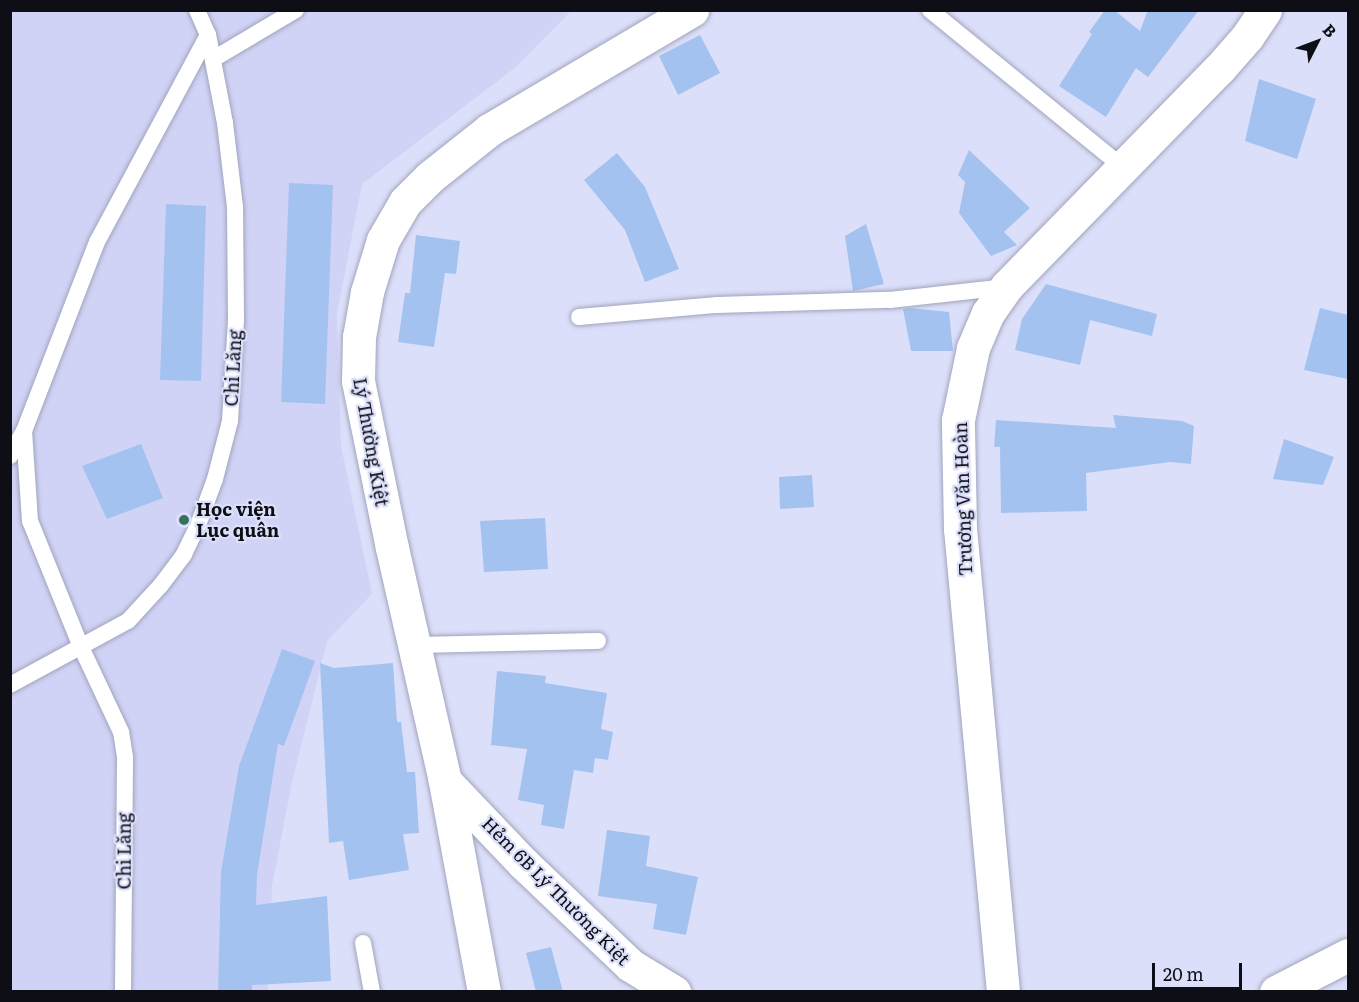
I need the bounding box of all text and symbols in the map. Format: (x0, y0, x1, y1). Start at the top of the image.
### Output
north arrow (1287, 12, 1347, 72)
text: B (1318, 18, 1343, 42)
street label: Chi Lăng (220, 329, 246, 407)
street label: Lý Thường Kiệt (349, 376, 393, 508)
street label: Trương Văn Hoàn (950, 422, 976, 576)
place label: Học viện Lục quân (196, 499, 279, 542)
marker: Học viện Lục quân (177, 513, 191, 527)
street label: Hẻm 6B Lý Thương Kiệt (477, 812, 635, 970)
street label: Chi Lăng (113, 813, 135, 889)
scale bar (1155, 951, 1245, 989)
text: 20 m (1163, 960, 1204, 987)

